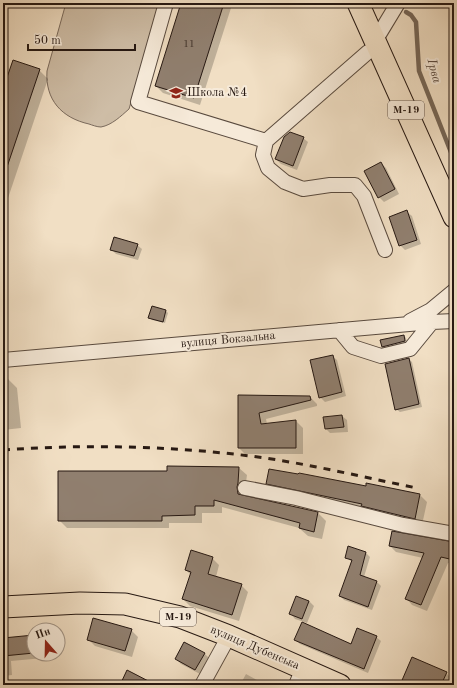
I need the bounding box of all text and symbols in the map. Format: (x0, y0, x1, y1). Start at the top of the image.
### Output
scale bar (28, 26, 135, 52)
text: 50 m (34, 34, 61, 47)
house number: 11 (183, 39, 195, 49)
water label: Ірва (424, 56, 443, 85)
school or university icon: Школа №4 (168, 85, 184, 101)
place label: Школа №4 (187, 87, 247, 99)
road number: М-19 (388, 101, 424, 119)
street label: вулиця Вокзальна (180, 330, 276, 350)
road number: М-19 (160, 608, 196, 626)
north arrow (26, 622, 66, 662)
street label: вулиця Дубенська (209, 624, 301, 672)
text: Пн (34, 626, 52, 642)

